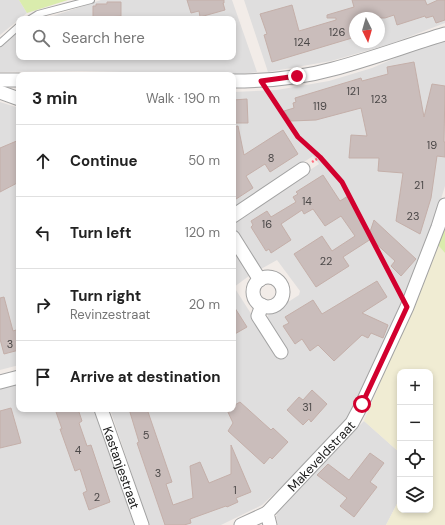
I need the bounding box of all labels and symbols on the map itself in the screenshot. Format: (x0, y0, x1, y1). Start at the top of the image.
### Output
north arrow (349, 12, 385, 48)
house number: 126 (329, 25, 345, 39)
house number: 124 (294, 35, 310, 49)
route end (288, 67, 306, 85)
house number: 121 (346, 84, 360, 98)
house number: 123 (371, 92, 387, 106)
house number: 119 (313, 99, 327, 113)
house number: 19 (427, 138, 437, 152)
house number: 8 (268, 151, 274, 165)
house number: 21 (414, 178, 424, 192)
house number: 14 (302, 194, 312, 208)
house number: 23 (407, 209, 419, 223)
house number: 16 (262, 217, 272, 231)
house number: 22 (320, 254, 332, 268)
house number: 3 (7, 337, 13, 351)
route start (353, 395, 371, 413)
house number: 31 (302, 400, 312, 414)
street label: Makeveldstraat (284, 417, 359, 495)
street label: Kastanjestraat (99, 424, 144, 511)
house number: 5 (143, 428, 150, 442)
house number: 4 (75, 443, 82, 457)
house number: 3 (155, 466, 161, 480)
house number: 1 (233, 483, 237, 497)
house number: 2 (94, 490, 100, 504)

